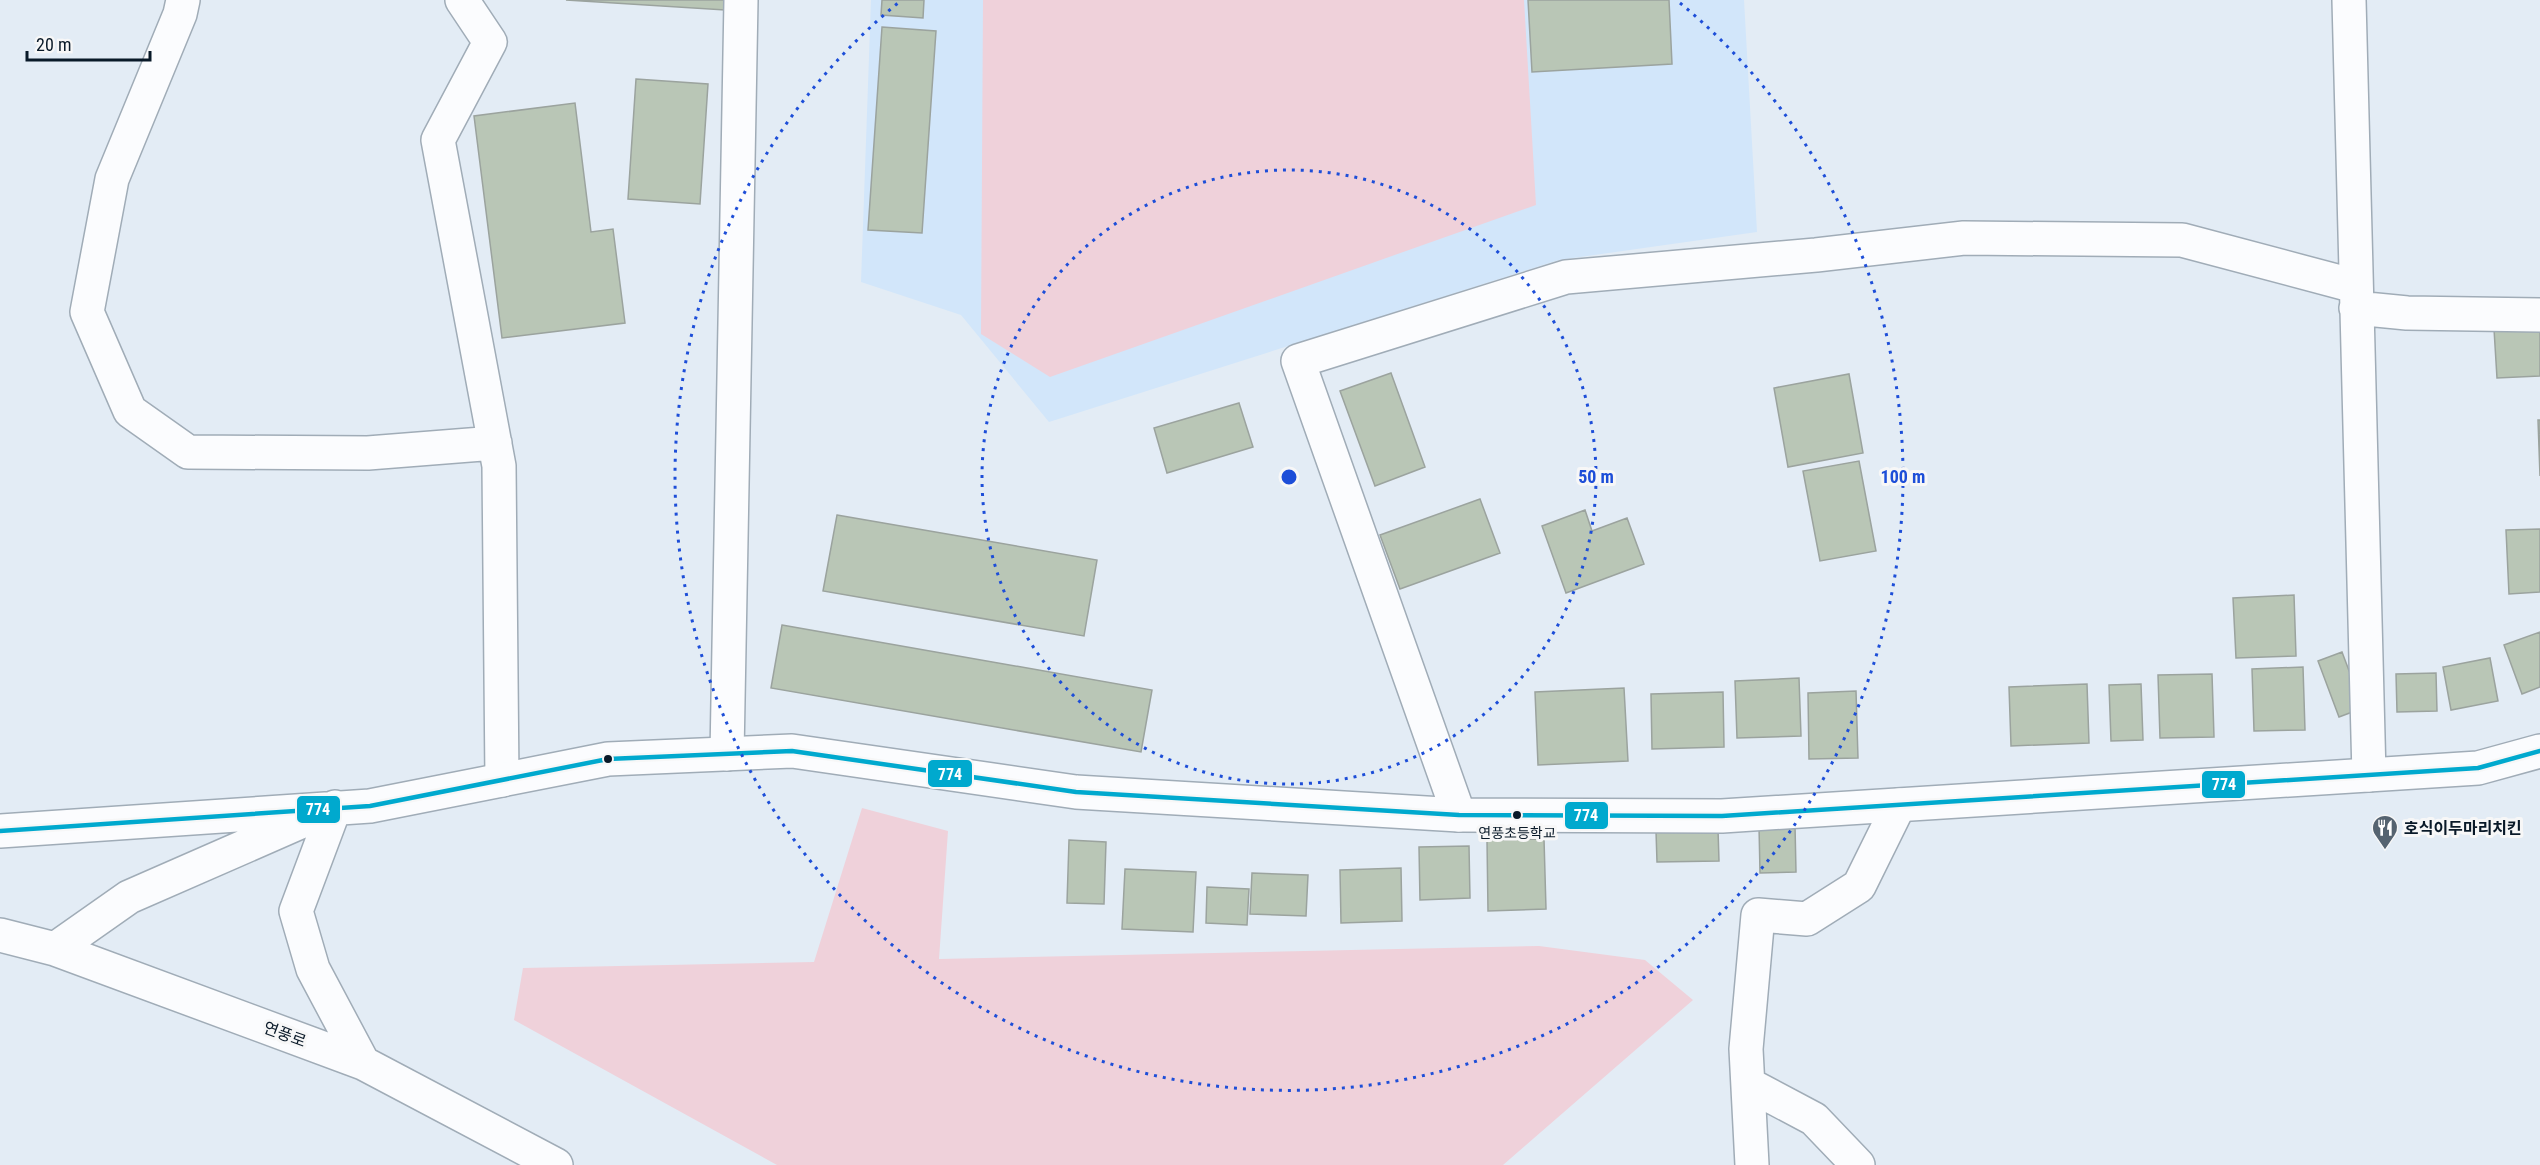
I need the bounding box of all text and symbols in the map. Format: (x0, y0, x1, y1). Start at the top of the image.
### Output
scale bar (27, 24, 150, 62)
text: 20 m (36, 34, 71, 55)
text: 50 m (1578, 466, 1614, 487)
text: 100 m (1881, 466, 1925, 487)
centre of rings (1279, 467, 1299, 487)
unlabelled marker (602, 753, 614, 765)
line badge: 774 (927, 759, 973, 788)
text: 774 (938, 765, 962, 784)
line badge: 774 (2201, 770, 2246, 799)
text: 774 (2212, 775, 2236, 794)
line badge: 774 (296, 795, 341, 824)
text: 774 (306, 800, 330, 819)
line badge: 774 (1564, 801, 1609, 830)
text: 774 (1574, 806, 1598, 825)
marker: 연풍초등학교 (1511, 809, 1523, 821)
restaurant icon: 호식이두마리치킨 (2370, 813, 2400, 851)
place label: 호식이두마리치킨 (2404, 819, 2522, 838)
place label: 연풍초등학교 (1478, 825, 1556, 841)
street label: 연풍로 (261, 1018, 309, 1051)

